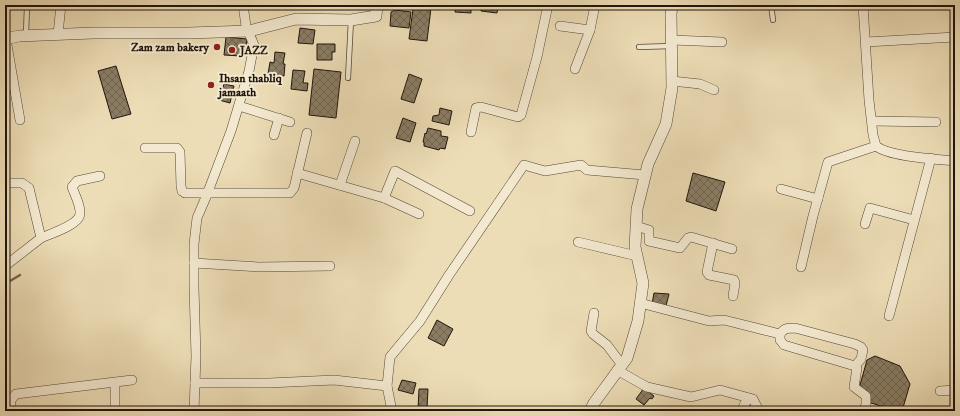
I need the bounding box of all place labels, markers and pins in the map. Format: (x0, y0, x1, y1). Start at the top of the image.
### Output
place label: Zam zam bakery (131, 40, 209, 55)
marker: Zam zam bakery (212, 42, 222, 52)
place label: JAZZ (238, 43, 268, 58)
marker: JAZZ (227, 45, 237, 55)
place label: Ihsan thabliq jamaath (217, 71, 283, 100)
marker: Ihsan thabliq jamaath (206, 80, 216, 90)

